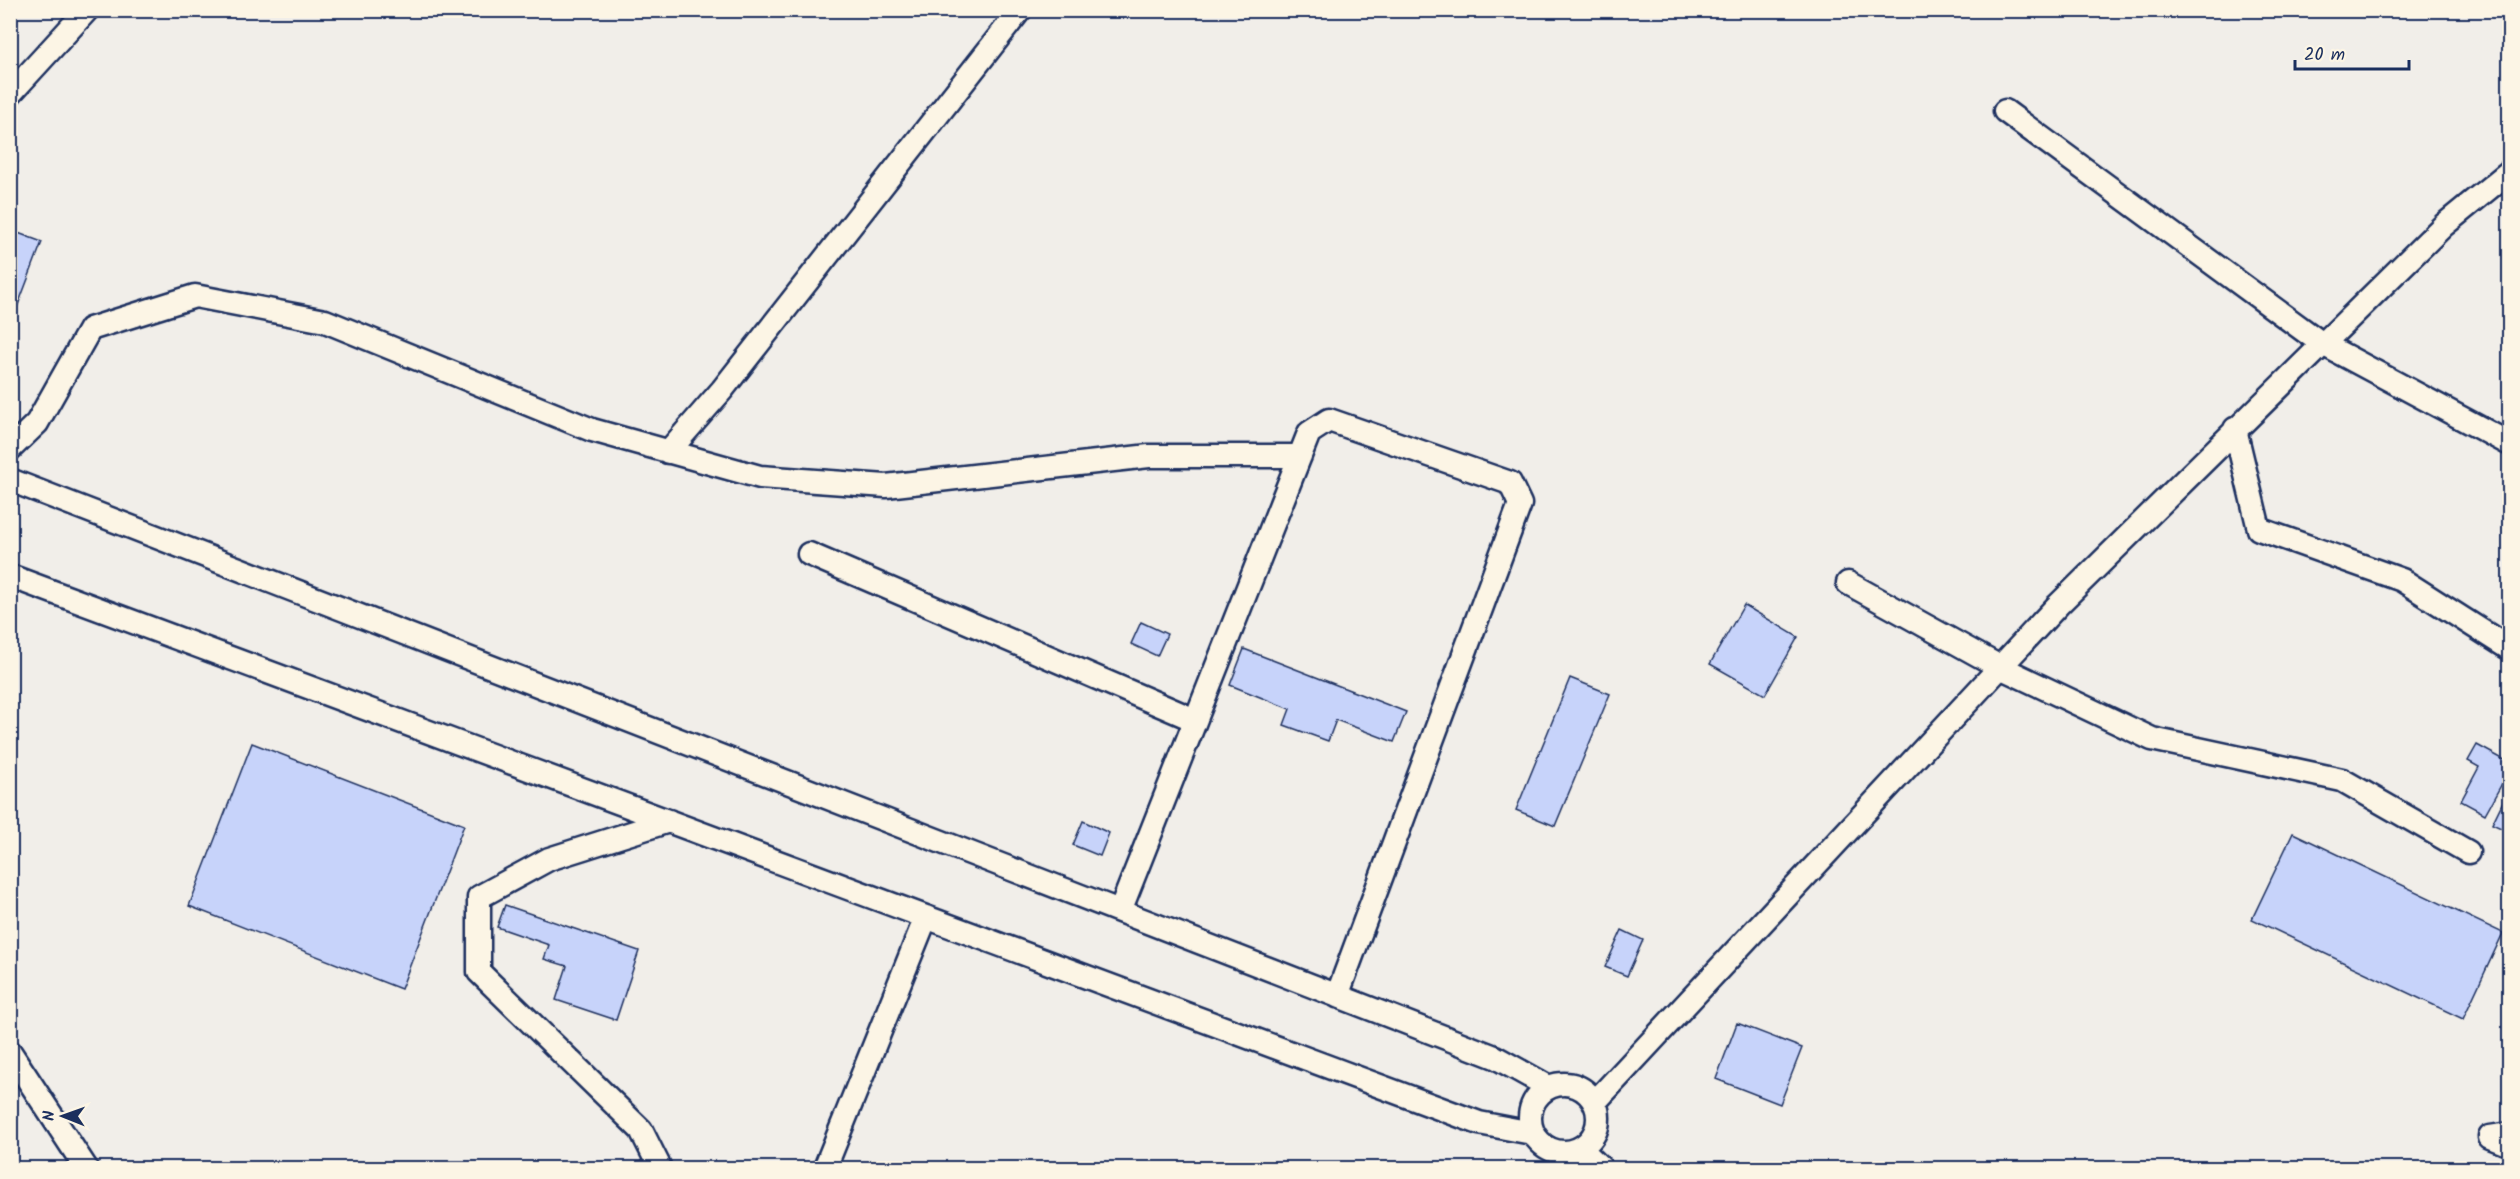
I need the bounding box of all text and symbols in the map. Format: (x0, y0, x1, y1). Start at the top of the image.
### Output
scale bar (2295, 33, 2409, 71)
text: 20 m (2304, 41, 2345, 70)
north arrow (33, 1086, 93, 1146)
text: N (37, 1110, 62, 1121)

